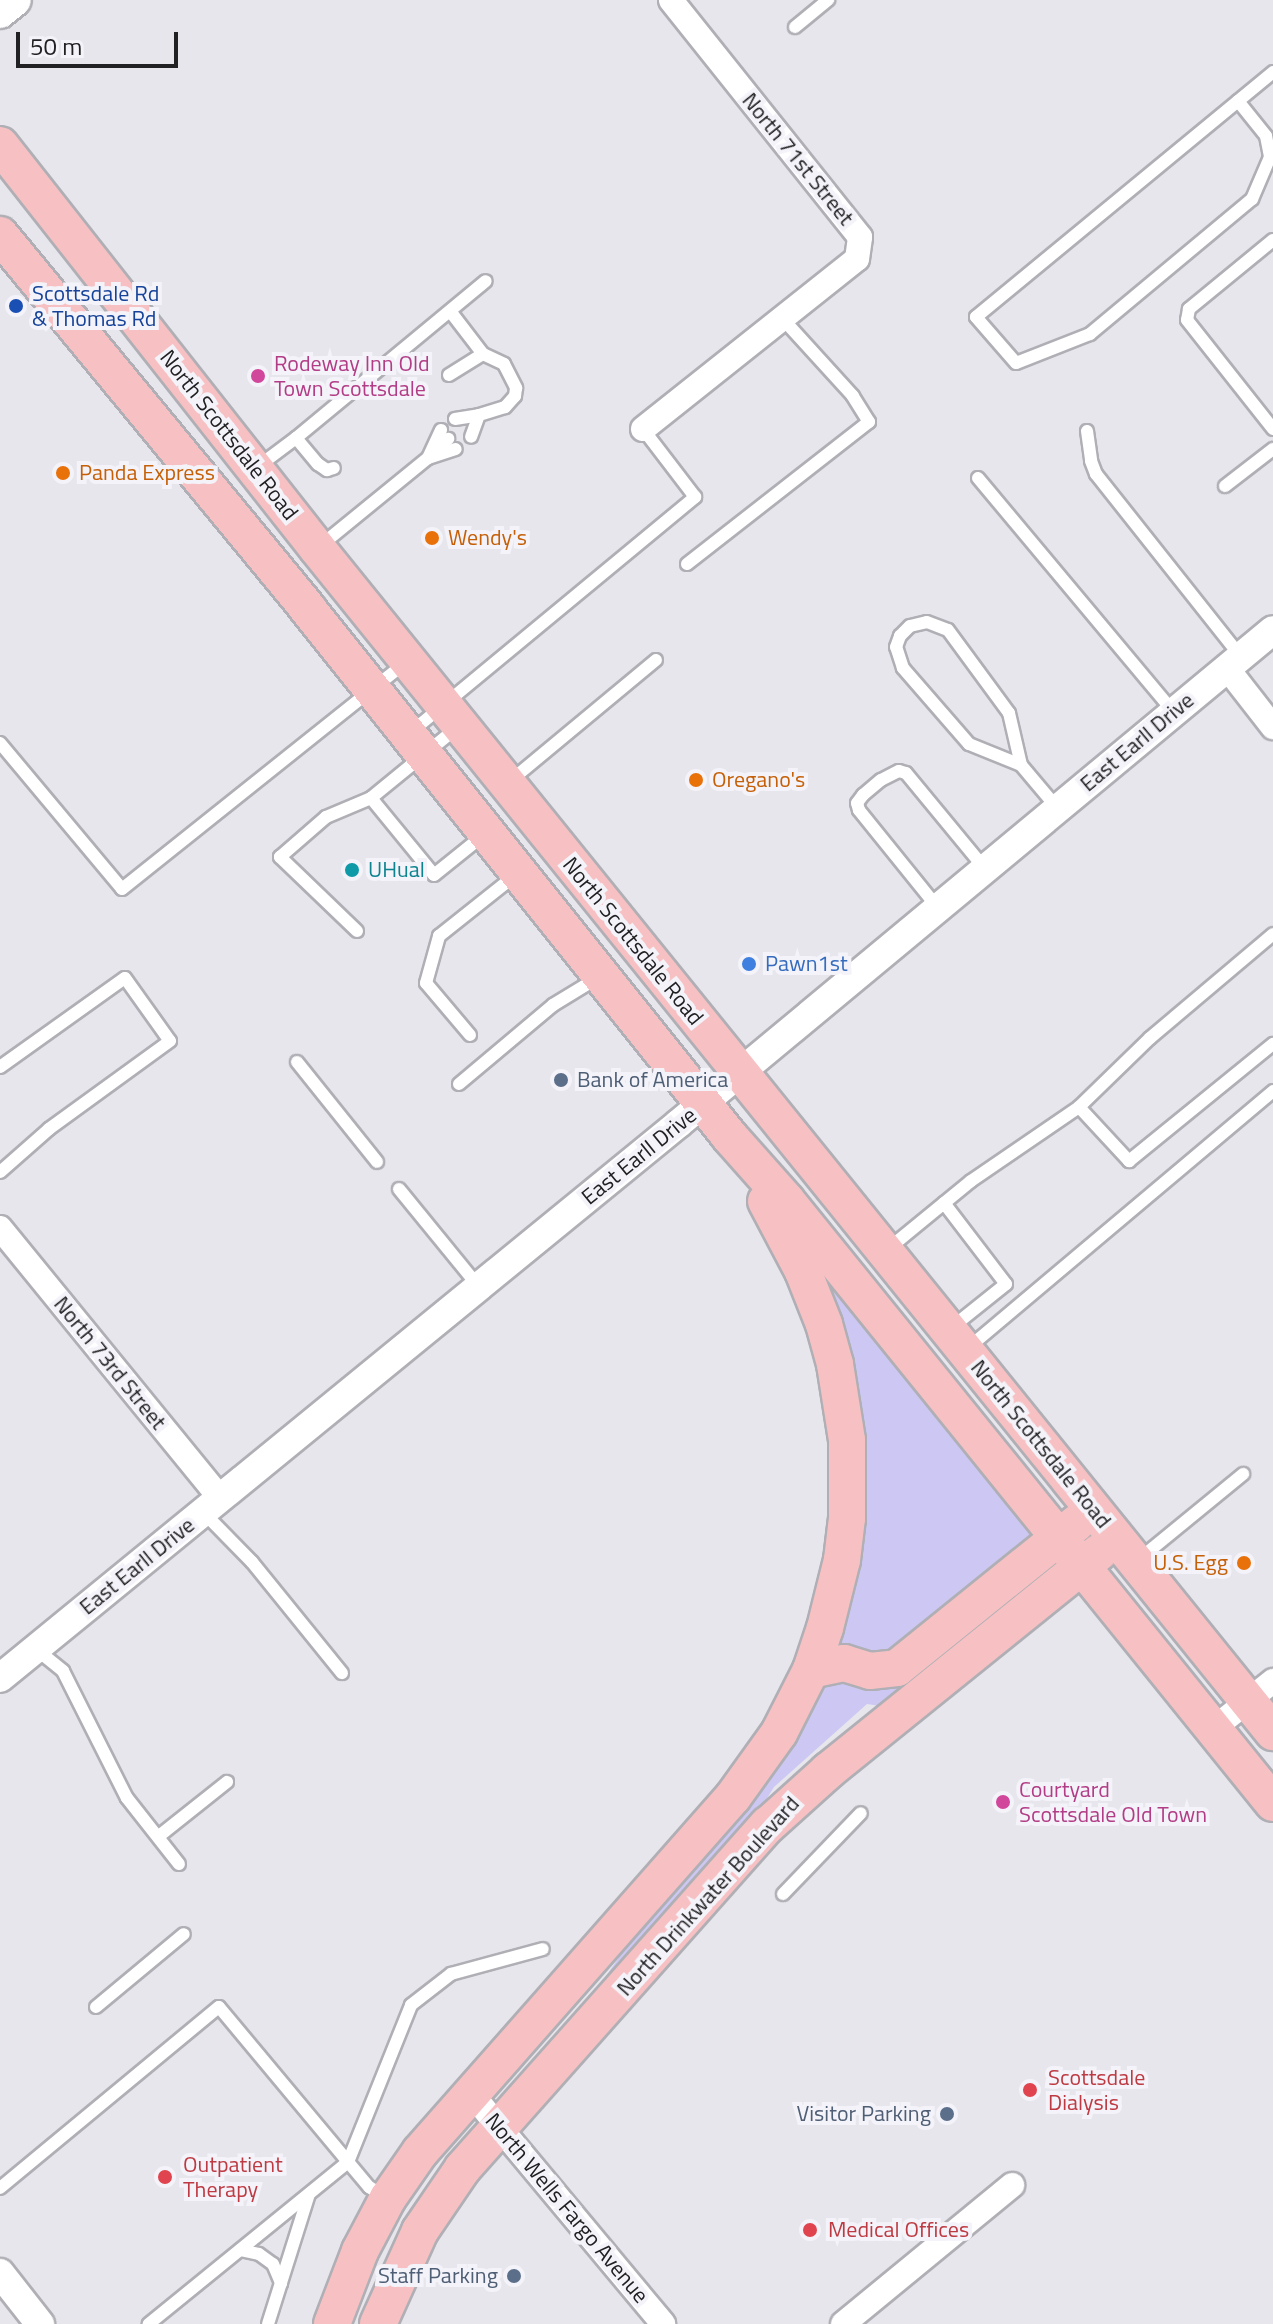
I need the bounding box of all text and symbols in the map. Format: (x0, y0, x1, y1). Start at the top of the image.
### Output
scale bar (20, 16, 182, 66)
text: 50 m (30, 28, 82, 64)
street label: North 71st Street (737, 88, 859, 230)
place label: Scottsdale Rd & Thomas Rd (32, 280, 159, 332)
marker: Scottsdale Rd & Thomas Rd (7, 297, 25, 315)
street label: North Scottsdale Road (154, 345, 304, 525)
place label: Rodeway Inn Old Town Scottsdale (274, 350, 430, 402)
marker: Rodeway Inn Old Town Scottsdale (249, 367, 267, 385)
place label: Panda Express (79, 460, 215, 486)
marker: Panda Express (54, 464, 72, 482)
place label: Wendy's (448, 525, 527, 551)
marker: Wendy's (423, 529, 441, 547)
street label: East Earll Drive (1075, 687, 1199, 797)
place label: Oregano's (712, 767, 805, 793)
marker: Oregano's (687, 771, 705, 789)
street label: North Scottsdale Road (557, 852, 709, 1030)
place label: UHual (368, 857, 425, 883)
marker: UHual (343, 861, 361, 879)
place label: Pawn1st (765, 951, 848, 977)
marker: Pawn1st (740, 955, 758, 973)
place label: Bank of America (577, 1067, 728, 1093)
marker: Bank of America (552, 1071, 570, 1089)
street label: East Earll Drive (576, 1102, 702, 1210)
street label: North 73rd Street (48, 1291, 172, 1435)
street label: North Scottsdale Road (965, 1355, 1117, 1533)
street label: East Earll Drive (74, 1512, 200, 1620)
place label: U.S. Egg (1153, 1550, 1228, 1576)
marker: U.S. Egg (1235, 1554, 1253, 1572)
place label: Courtyard Scottsdale Old Town (1019, 1776, 1207, 1828)
street label: North Drinkwater Boulevard (611, 1791, 805, 2001)
marker: Courtyard Scottsdale Old Town (994, 1793, 1012, 1811)
place label: Scottsdale Dialysis (1048, 2064, 1145, 2116)
marker: Scottsdale Dialysis (1019, 2079, 1041, 2101)
place label: Visitor Parking (796, 2101, 931, 2127)
marker: Visitor Parking (938, 2105, 956, 2123)
street label: North Wells Fargo Avenue (480, 2108, 654, 2308)
place label: Outpatient Therapy (183, 2151, 283, 2202)
marker: Outpatient Therapy (154, 2166, 176, 2188)
place label: Medical Offices (828, 2217, 969, 2243)
marker: Medical Offices (799, 2219, 821, 2241)
place label: Staff Parking (378, 2263, 498, 2289)
marker: Staff Parking (505, 2267, 523, 2285)

